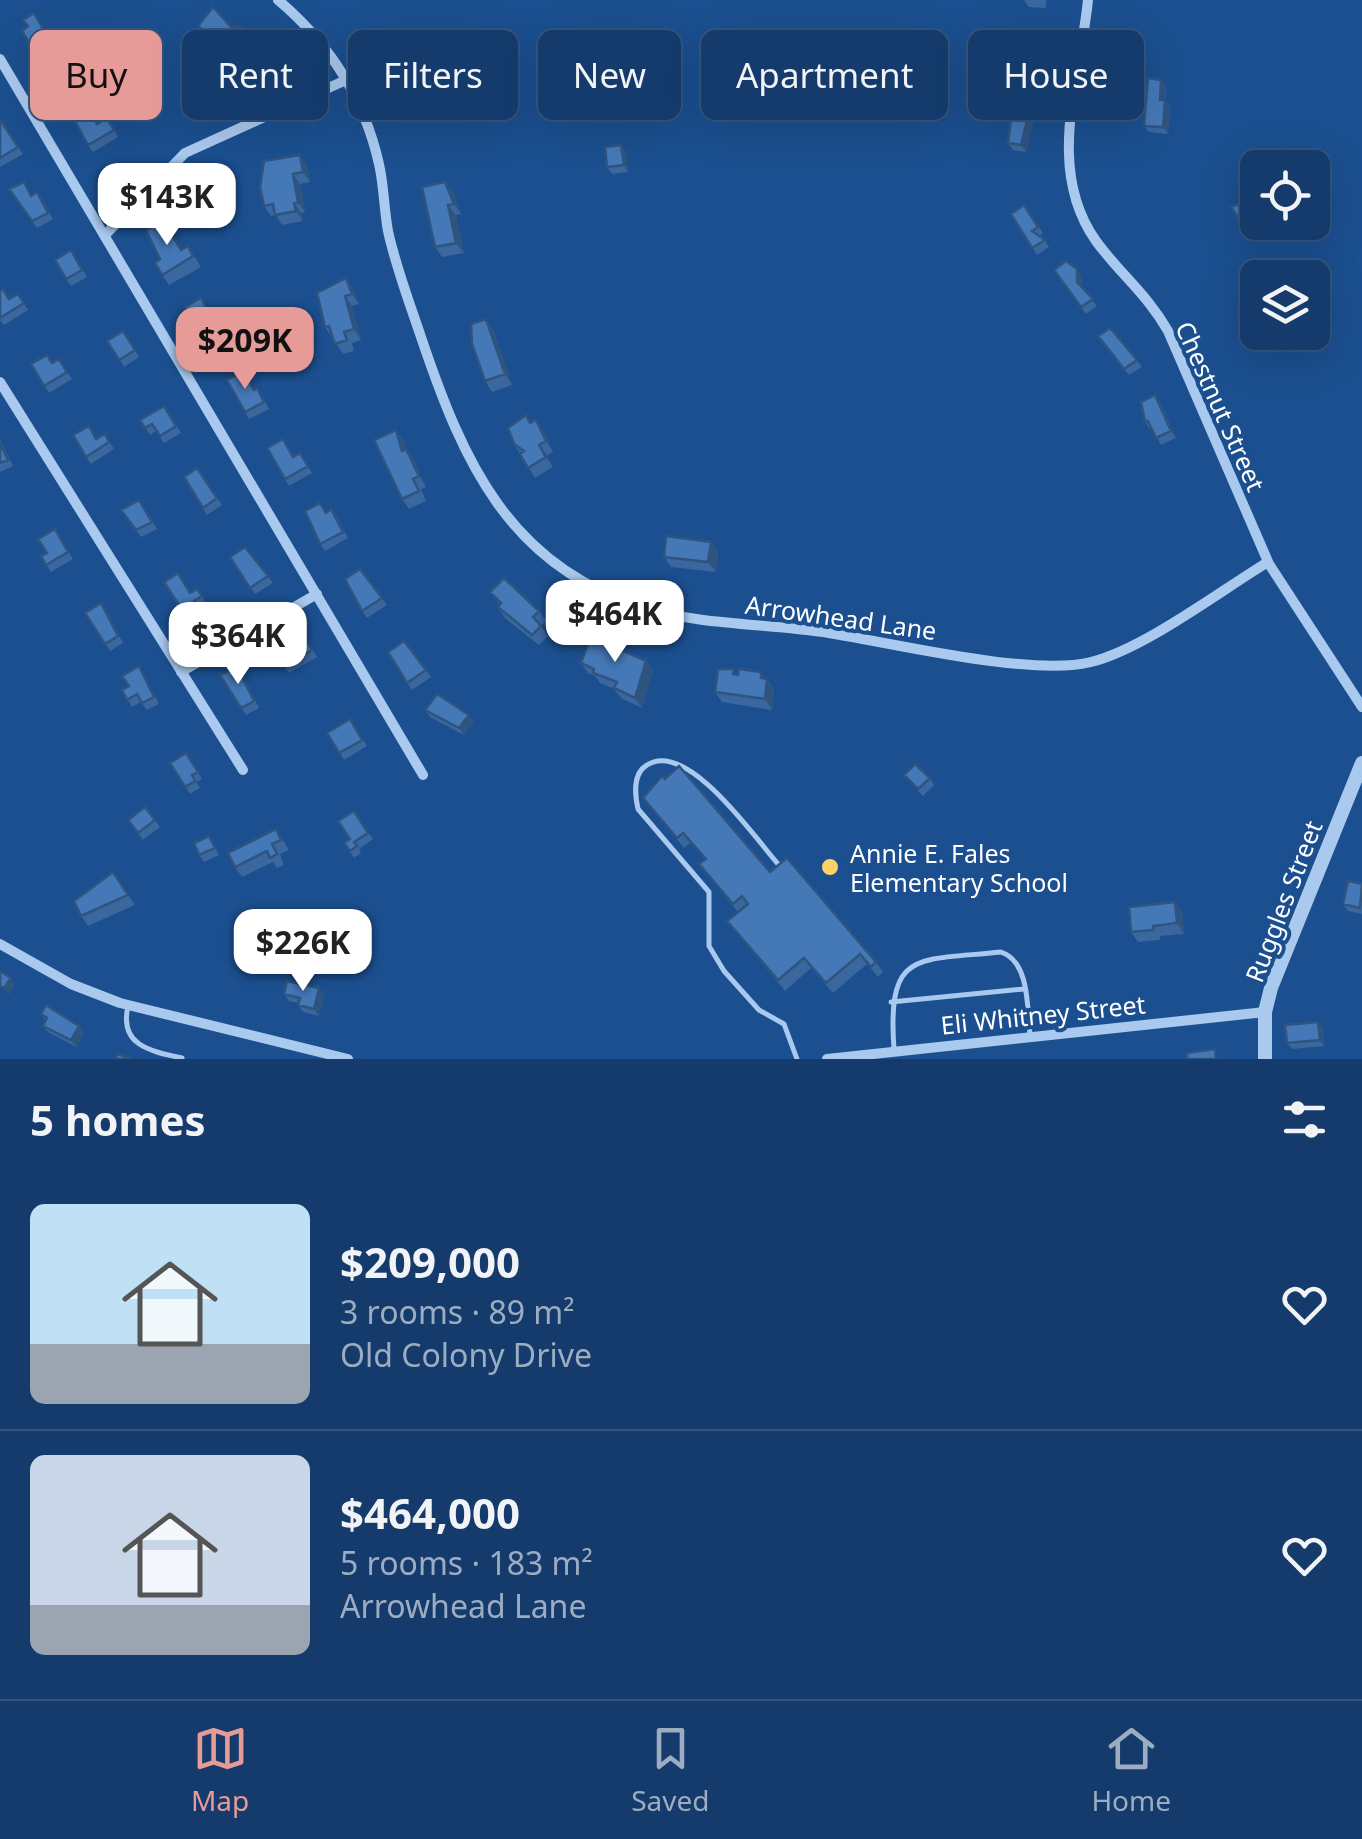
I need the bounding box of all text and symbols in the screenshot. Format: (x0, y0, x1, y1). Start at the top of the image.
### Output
chip: Buy (30, 30, 162, 120)
chip: Rent (182, 30, 328, 120)
chip: Filters (348, 30, 518, 120)
chip: New (538, 30, 681, 120)
chip: Apartment (701, 30, 948, 120)
chip: House (968, 30, 1144, 120)
map controls (1240, 150, 1330, 350)
button: locate (1240, 150, 1330, 240)
pin: $143K (97, 163, 237, 248)
text: $143K (120, 174, 214, 217)
button: layers (1240, 260, 1330, 350)
pin: $209K (175, 307, 315, 392)
street label: Chestnut Street (1168, 316, 1274, 496)
text: $209K (198, 318, 292, 361)
pin: $464K (545, 580, 685, 665)
street label: Arrowhead Lane (743, 587, 939, 647)
text: $464K (568, 591, 662, 634)
pin: $364K (168, 602, 308, 687)
text: $364K (191, 613, 285, 656)
street label: Ruggles Street (1237, 815, 1329, 987)
place label: Annie E. Fales Elementary School (850, 836, 1068, 899)
marker: Annie E. Fales Elementary School (819, 856, 841, 878)
pin: $226K (233, 909, 373, 994)
text: $226K (256, 920, 350, 963)
street label: Eli Whitney Street (939, 986, 1147, 1042)
text: 5 homes (30, 1091, 206, 1148)
icon: filters (1277, 1092, 1332, 1147)
text: $209,000 (340, 1233, 520, 1290)
icon: home (110, 1244, 230, 1364)
icon: heart (1277, 1277, 1332, 1332)
text: 3 rooms · 89 m² (340, 1290, 574, 1333)
text: Old Colony Drive (340, 1333, 592, 1376)
text: $464,000 (340, 1484, 520, 1541)
icon: home (110, 1495, 230, 1615)
icon: heart (1277, 1528, 1332, 1583)
text: 5 rooms · 183 m² (340, 1541, 593, 1584)
text: Arrowhead Lane (340, 1584, 586, 1627)
tab: Map (191, 1721, 249, 1819)
tab: Saved (631, 1721, 709, 1819)
tab: Home (1091, 1721, 1171, 1819)

